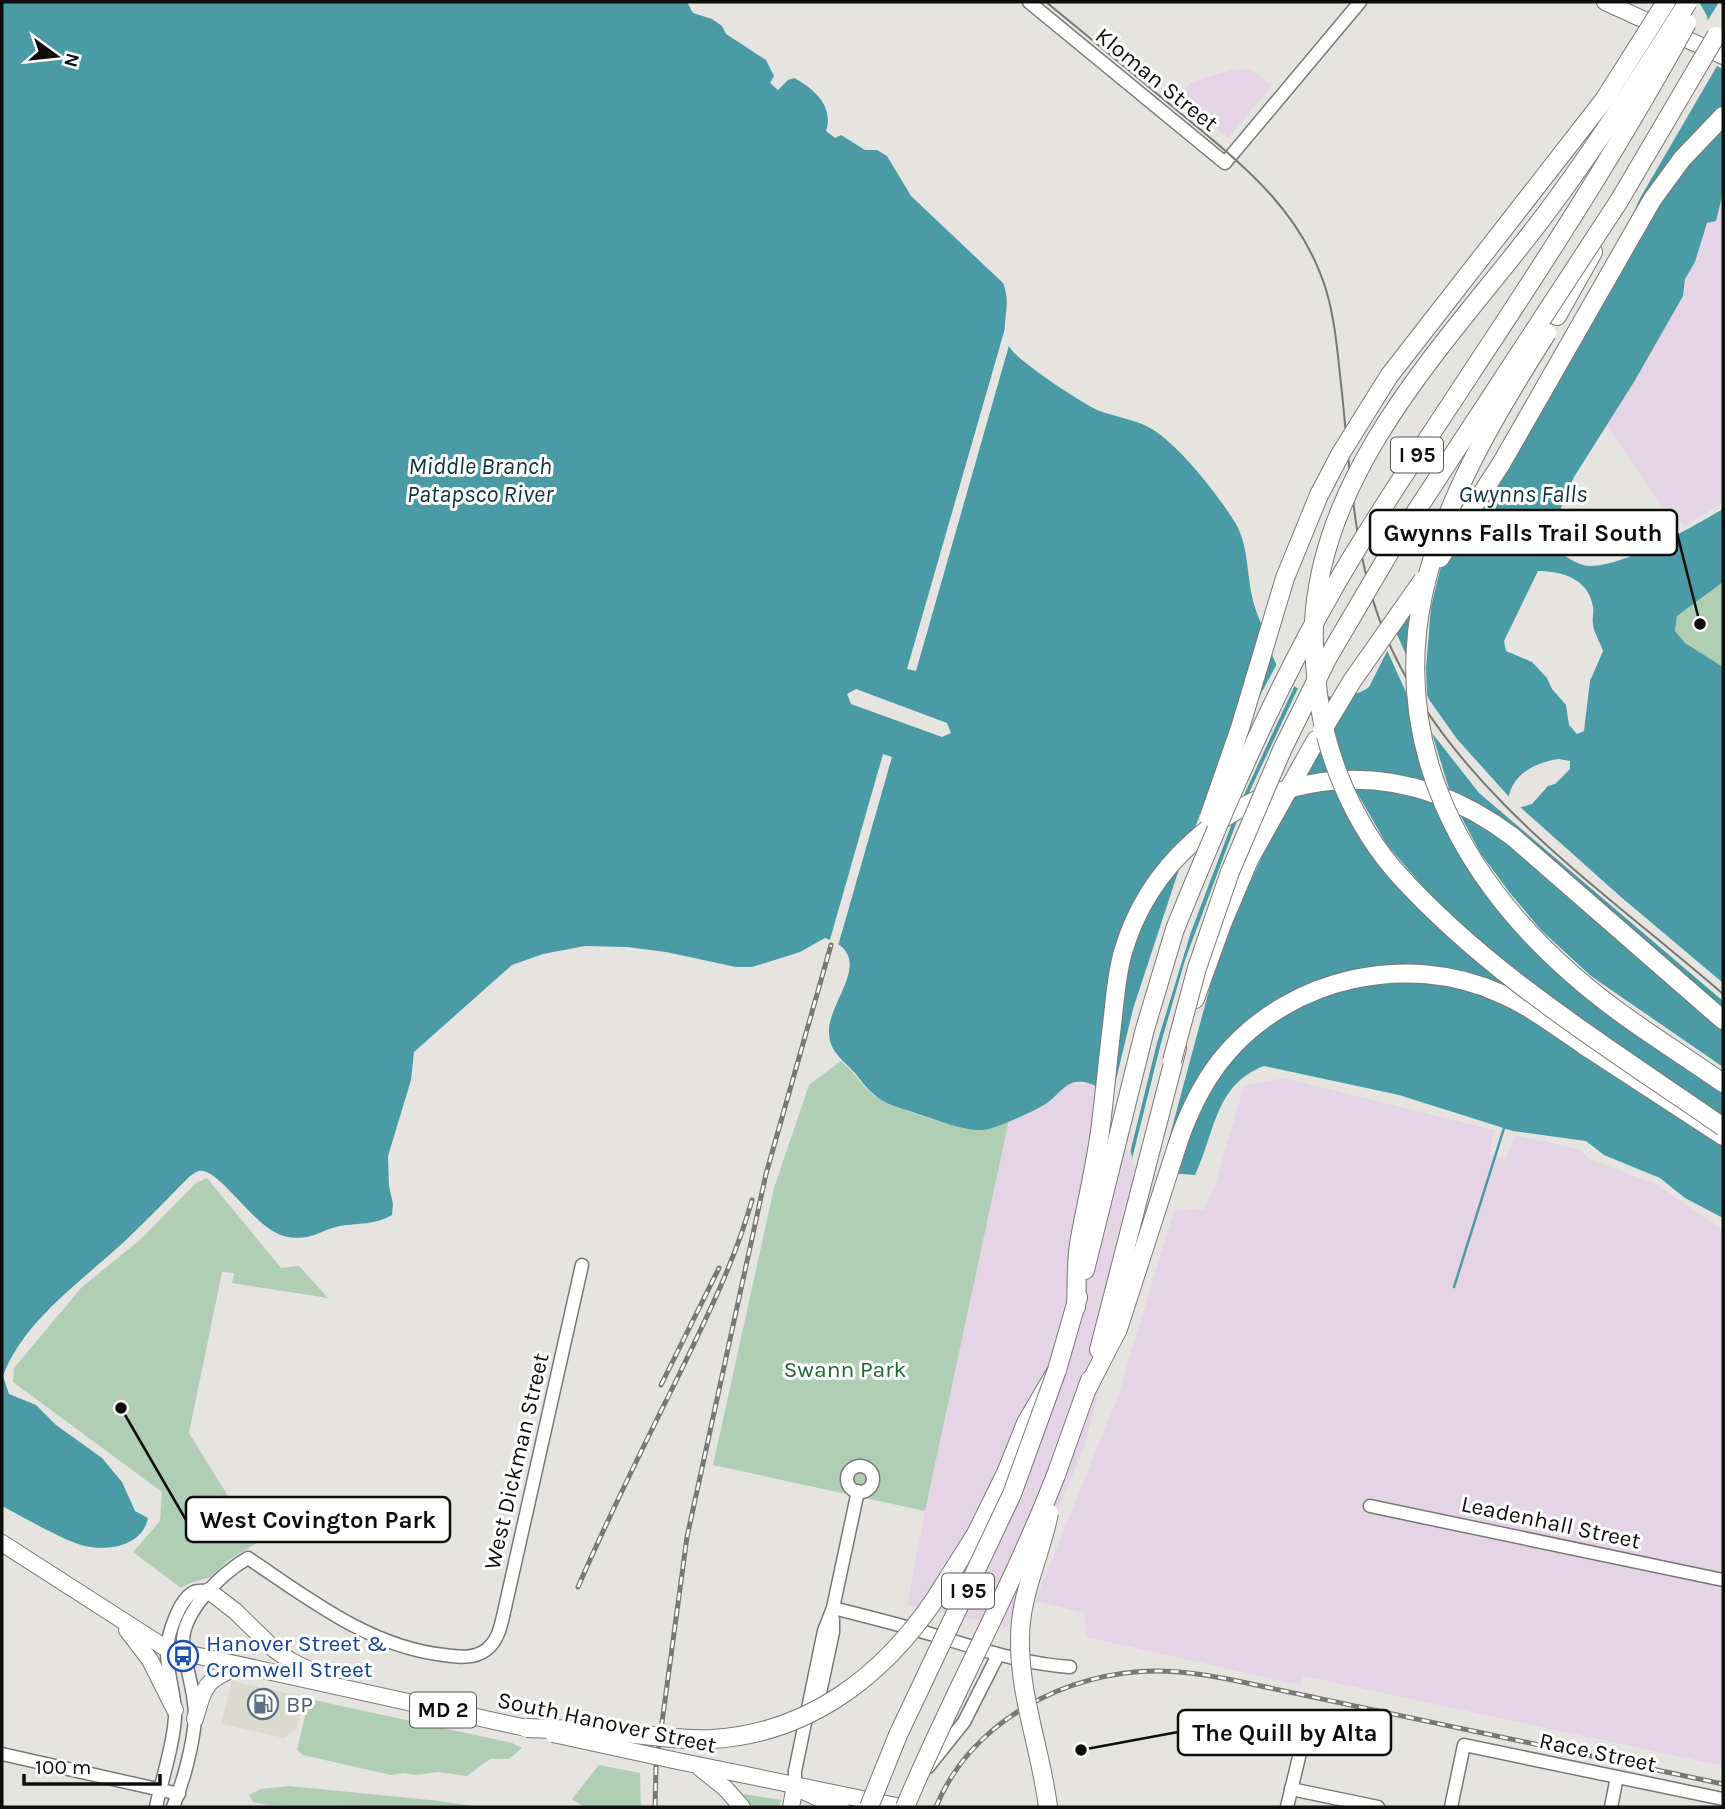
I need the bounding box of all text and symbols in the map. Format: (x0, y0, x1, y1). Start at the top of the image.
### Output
north arrow (21, 21, 91, 91)
street label: Kloman Street (1090, 22, 1224, 137)
text: N (59, 51, 84, 70)
road number: I 95 (1391, 438, 1443, 472)
water label: Middle Branch Patapsco River (407, 452, 554, 508)
water label: Gwynns Falls (1459, 480, 1587, 508)
callout: Gwynns Falls Trail South (1370, 510, 1677, 555)
text: Gwynns Falls Trail South (1384, 519, 1662, 547)
street label: West Dickman Street (478, 1350, 555, 1572)
park label: Swann Park (783, 1356, 907, 1383)
street label: Leadenhall Street (1459, 1490, 1643, 1555)
callout: West Covington Park (186, 1497, 450, 1542)
text: West Covington Park (200, 1506, 436, 1534)
road number: I 95 (942, 1574, 994, 1608)
place label: Hanover Street & Cromwell Street (206, 1630, 387, 1683)
bus stop icon: Hanover Street & Cromwell Street (166, 1639, 200, 1673)
street label: South Hanover Street (495, 1686, 719, 1759)
fuel station icon: BP (246, 1687, 280, 1721)
place label: BP (286, 1691, 313, 1718)
road number: MD 2 (410, 1692, 476, 1728)
callout: The Quill by Alta (1178, 1710, 1391, 1755)
text: The Quill by Alta (1192, 1719, 1378, 1747)
street label: Race Street (1537, 1727, 1659, 1778)
scale bar (24, 1742, 161, 1786)
text: 100 m (35, 1755, 92, 1779)

